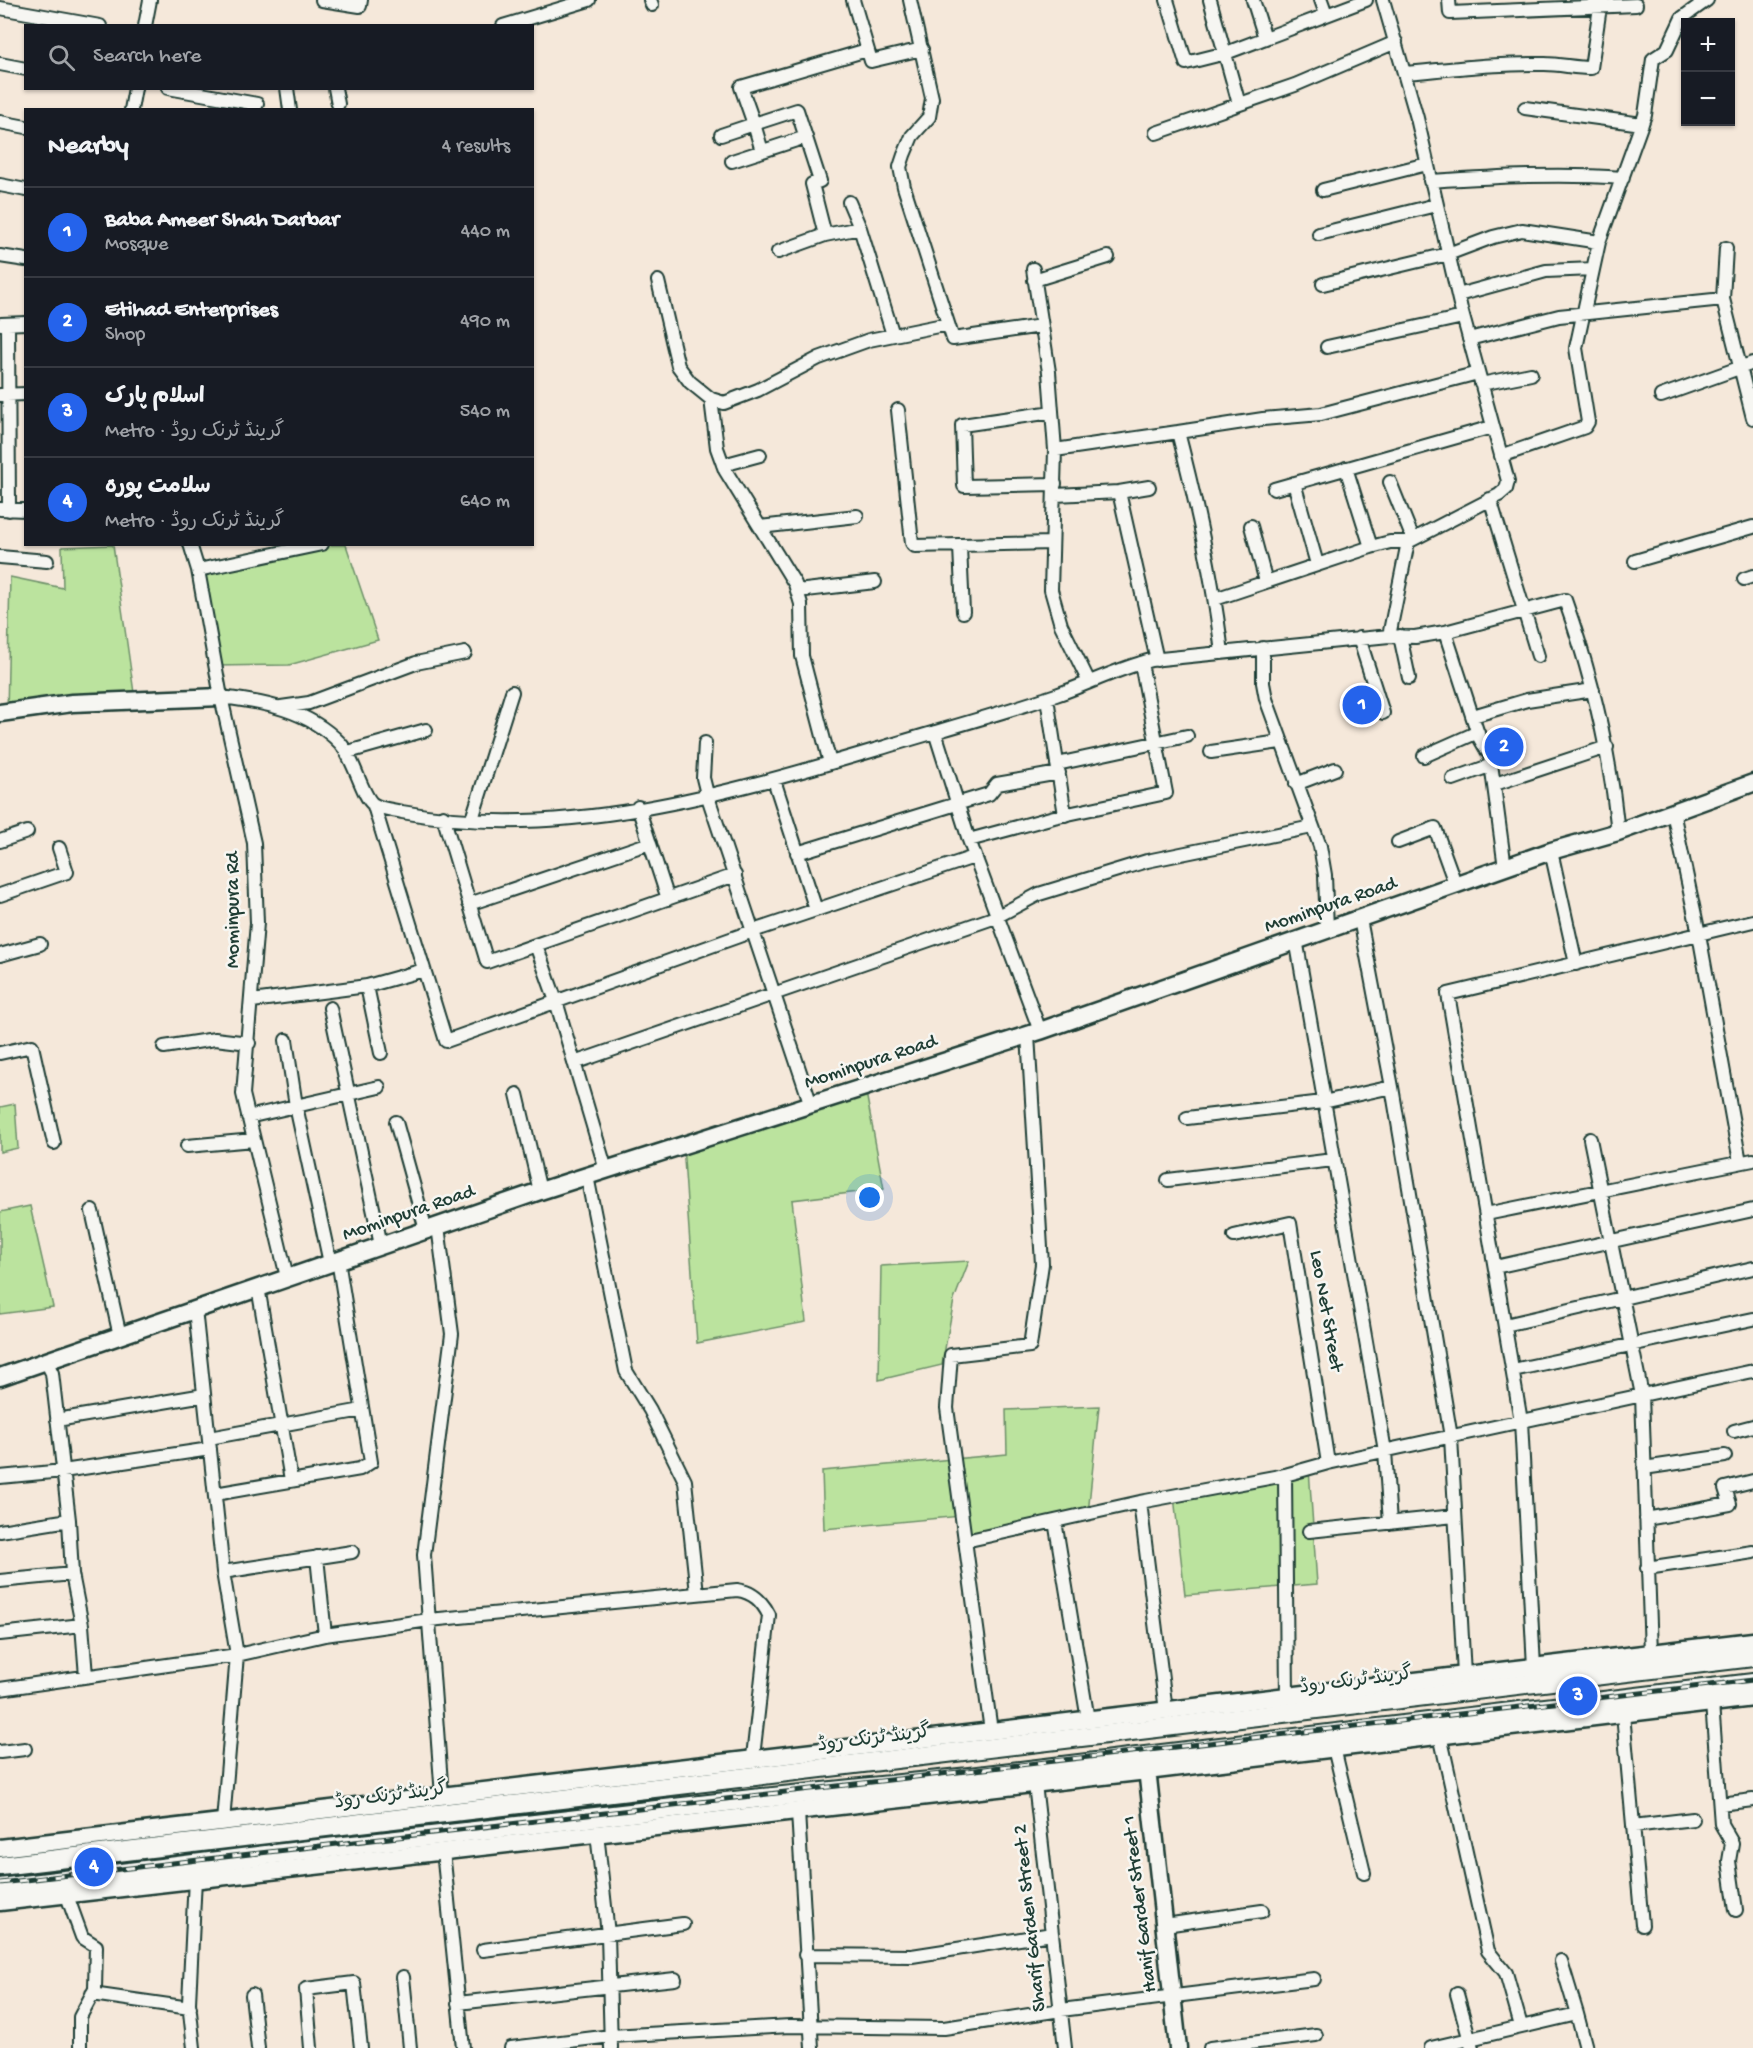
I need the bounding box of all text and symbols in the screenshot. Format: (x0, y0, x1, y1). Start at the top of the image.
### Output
map controls (1681, 18, 1735, 126)
button: + (1681, 18, 1735, 72)
search box (24, 24, 534, 90)
icon: search (45, 41, 78, 74)
text: Search here (93, 44, 201, 70)
button: − (1681, 72, 1735, 126)
text: Nearby (48, 132, 129, 163)
text: 4 results (442, 136, 510, 159)
text: Baba Ameer Shah Darbar (105, 208, 339, 234)
text: 1 (63, 221, 72, 244)
text: 440 m (461, 221, 510, 244)
text: Mosque (105, 234, 168, 257)
text: Etihad Enterprises (105, 298, 278, 324)
text: 2 (63, 311, 72, 334)
text: 490 m (460, 311, 510, 334)
text: Shop (105, 324, 145, 347)
text: اسلام پارک (105, 385, 205, 411)
text: 3 (62, 401, 73, 424)
text: 540 m (460, 401, 510, 424)
text: Metro · گرینڈ ٹرنک روڈ (105, 421, 284, 444)
text: سلامت پورہ (105, 475, 211, 501)
text: 4 (63, 491, 72, 514)
text: 640 m (460, 491, 510, 514)
text: Metro · گرینڈ ٹرنک روڈ (105, 511, 284, 534)
pin: 1 (1342, 682, 1382, 728)
pin: 2 (1484, 724, 1524, 770)
street label: Mominpura Rd (223, 849, 246, 968)
street label: Mominpura Road (1262, 872, 1402, 939)
street label: Mominpura Road (802, 1030, 942, 1095)
street label: Mominpura Road (340, 1180, 480, 1247)
your location (855, 1183, 884, 1212)
street label: Leo Net Street (1303, 1249, 1347, 1375)
street label: گرینڈ ٹرنک روڈ (1298, 1661, 1414, 1700)
pin: 3 (1558, 1674, 1598, 1718)
street label: گرینڈ ٹرنک روڈ (816, 1719, 932, 1758)
street label: گرینڈ ٹرنک روڈ (333, 1776, 449, 1815)
street label: Hanif Garder Street 1 (1119, 1814, 1163, 1994)
street label: Sharif Garden Street 2 (1010, 1823, 1052, 2013)
pin: 4 (74, 1844, 113, 1890)

